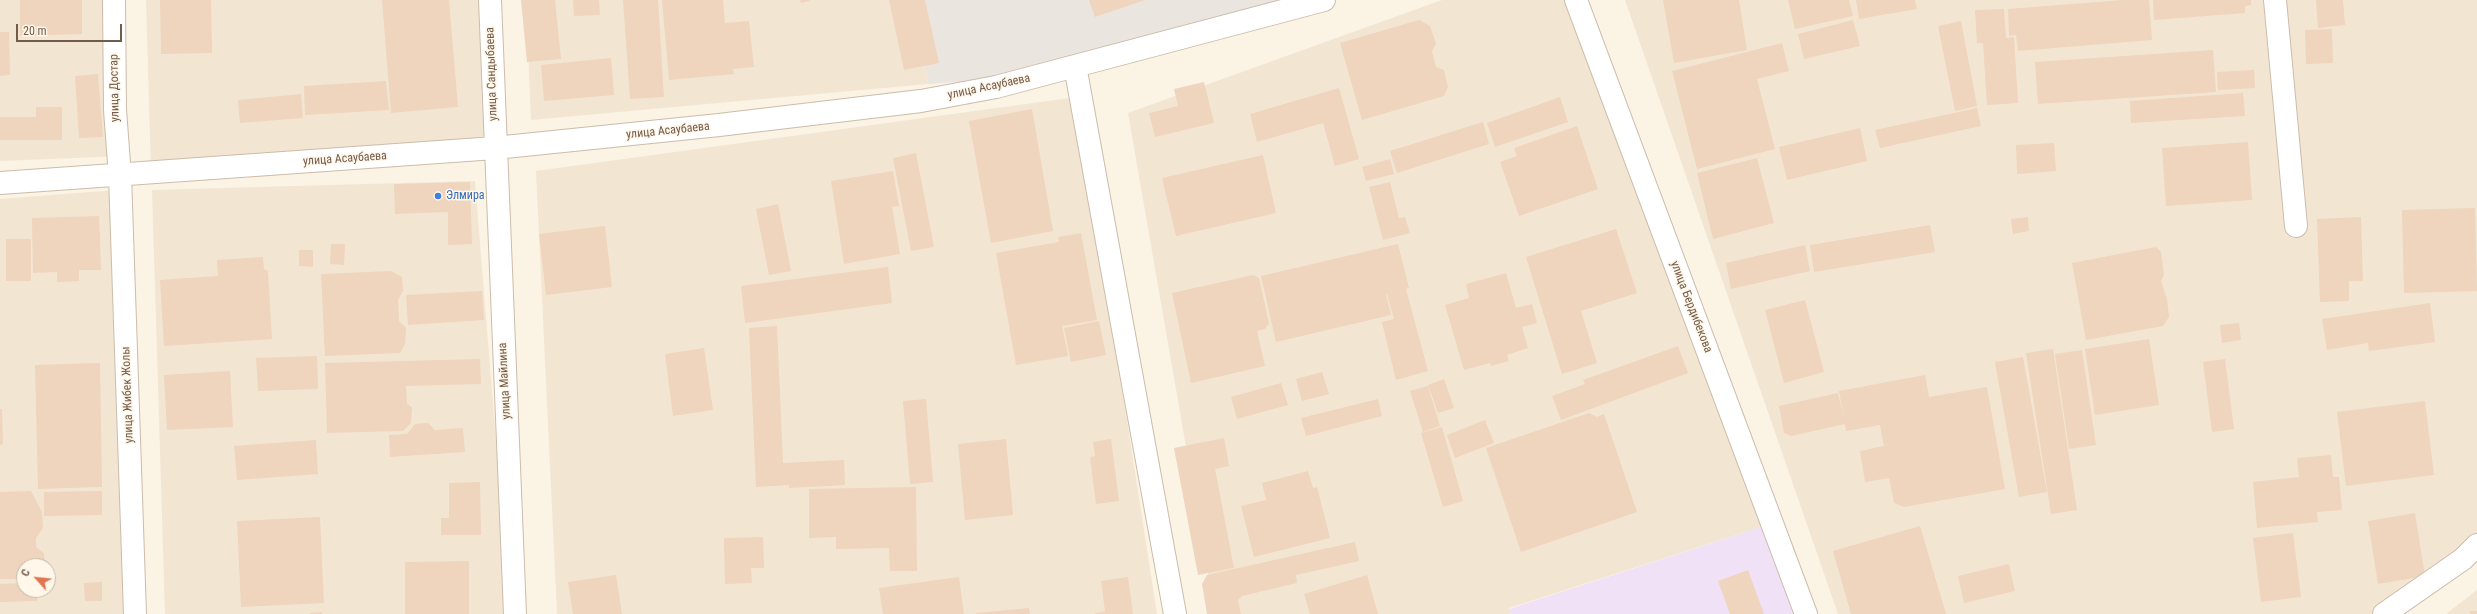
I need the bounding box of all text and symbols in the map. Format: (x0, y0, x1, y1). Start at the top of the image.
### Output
scale bar (18, 16, 124, 42)
text: 20 m (23, 24, 47, 38)
street label: улица Сандыбаева (483, 27, 501, 121)
street label: улица Достар (107, 54, 123, 122)
street label: улица Асаубаева (946, 71, 1032, 103)
street label: улица Асаубаева (626, 119, 710, 143)
street label: улица Асаубаева (303, 149, 387, 169)
place label: Элмира (446, 189, 485, 203)
marker: Элмира (433, 191, 443, 201)
street label: улица Бердибекова (1667, 259, 1715, 355)
street label: улица Майлина (496, 342, 514, 420)
street label: улица Жибек Жолы (119, 346, 137, 444)
north arrow (16, 558, 56, 598)
text: С (19, 567, 33, 579)

